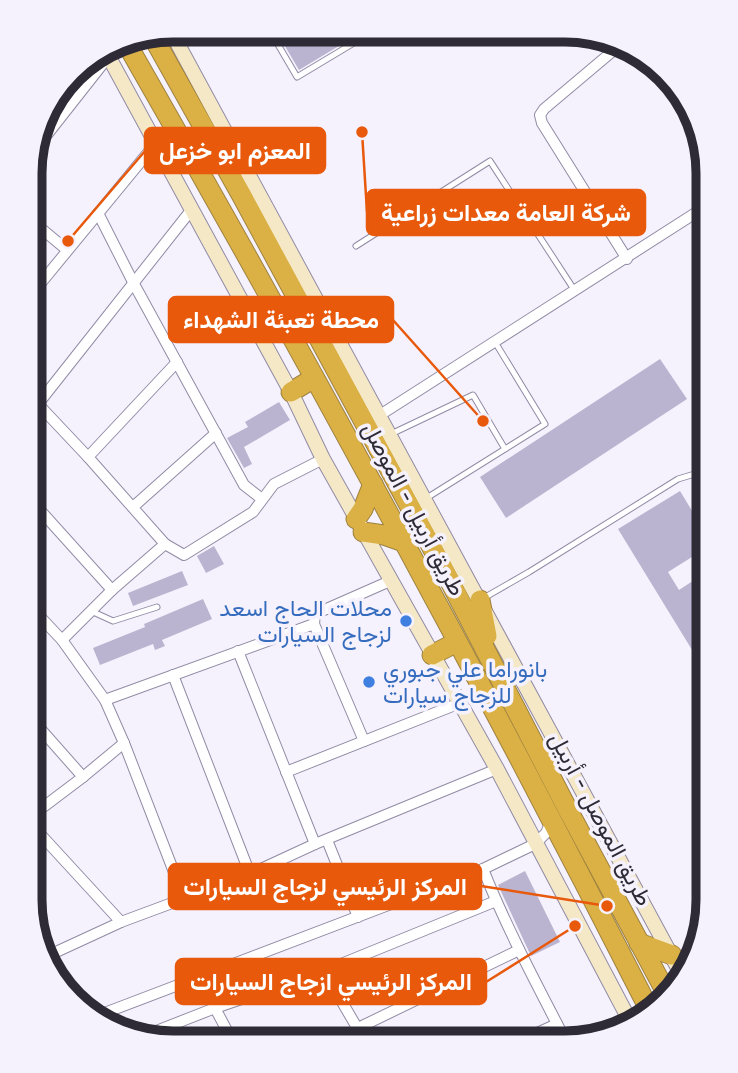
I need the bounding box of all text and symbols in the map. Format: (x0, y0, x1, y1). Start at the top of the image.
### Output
callout: المعزم ابو خزعل (145, 128, 325, 173)
text: المعزم ابو خزعل (159, 136, 311, 167)
callout: شركة العامة معدات زراعية (367, 190, 645, 235)
text: شركة العامة معدات زراعية (381, 198, 631, 228)
callout: محطة تعبئة الشهداء (169, 297, 393, 342)
text: محطة تعبئة الشهداء (183, 305, 379, 335)
street label: طريق أربيل - الموصل (356, 417, 472, 601)
place label: محلات الحاج اسعد لزجاج السيارات (219, 594, 392, 650)
marker: محلات الحاج اسعد لزجاج السيارات (398, 613, 414, 629)
place label: بانوراما علي جبوري للزجاج سيارات (383, 655, 547, 711)
marker: بانوراما علي جبوري للزجاج سيارات (361, 674, 377, 690)
street label: طريق الموصل - أربيل (543, 727, 659, 911)
callout: المركز الرئيسي لزجاج السيارات (169, 864, 481, 909)
text: المركز الرئيسي لزجاج السيارات (183, 872, 467, 907)
callout: المركز الرئيسي ازجاج السيارات (176, 959, 486, 1004)
text: المركز الرئيسي ازجاج السيارات (190, 967, 472, 1002)

